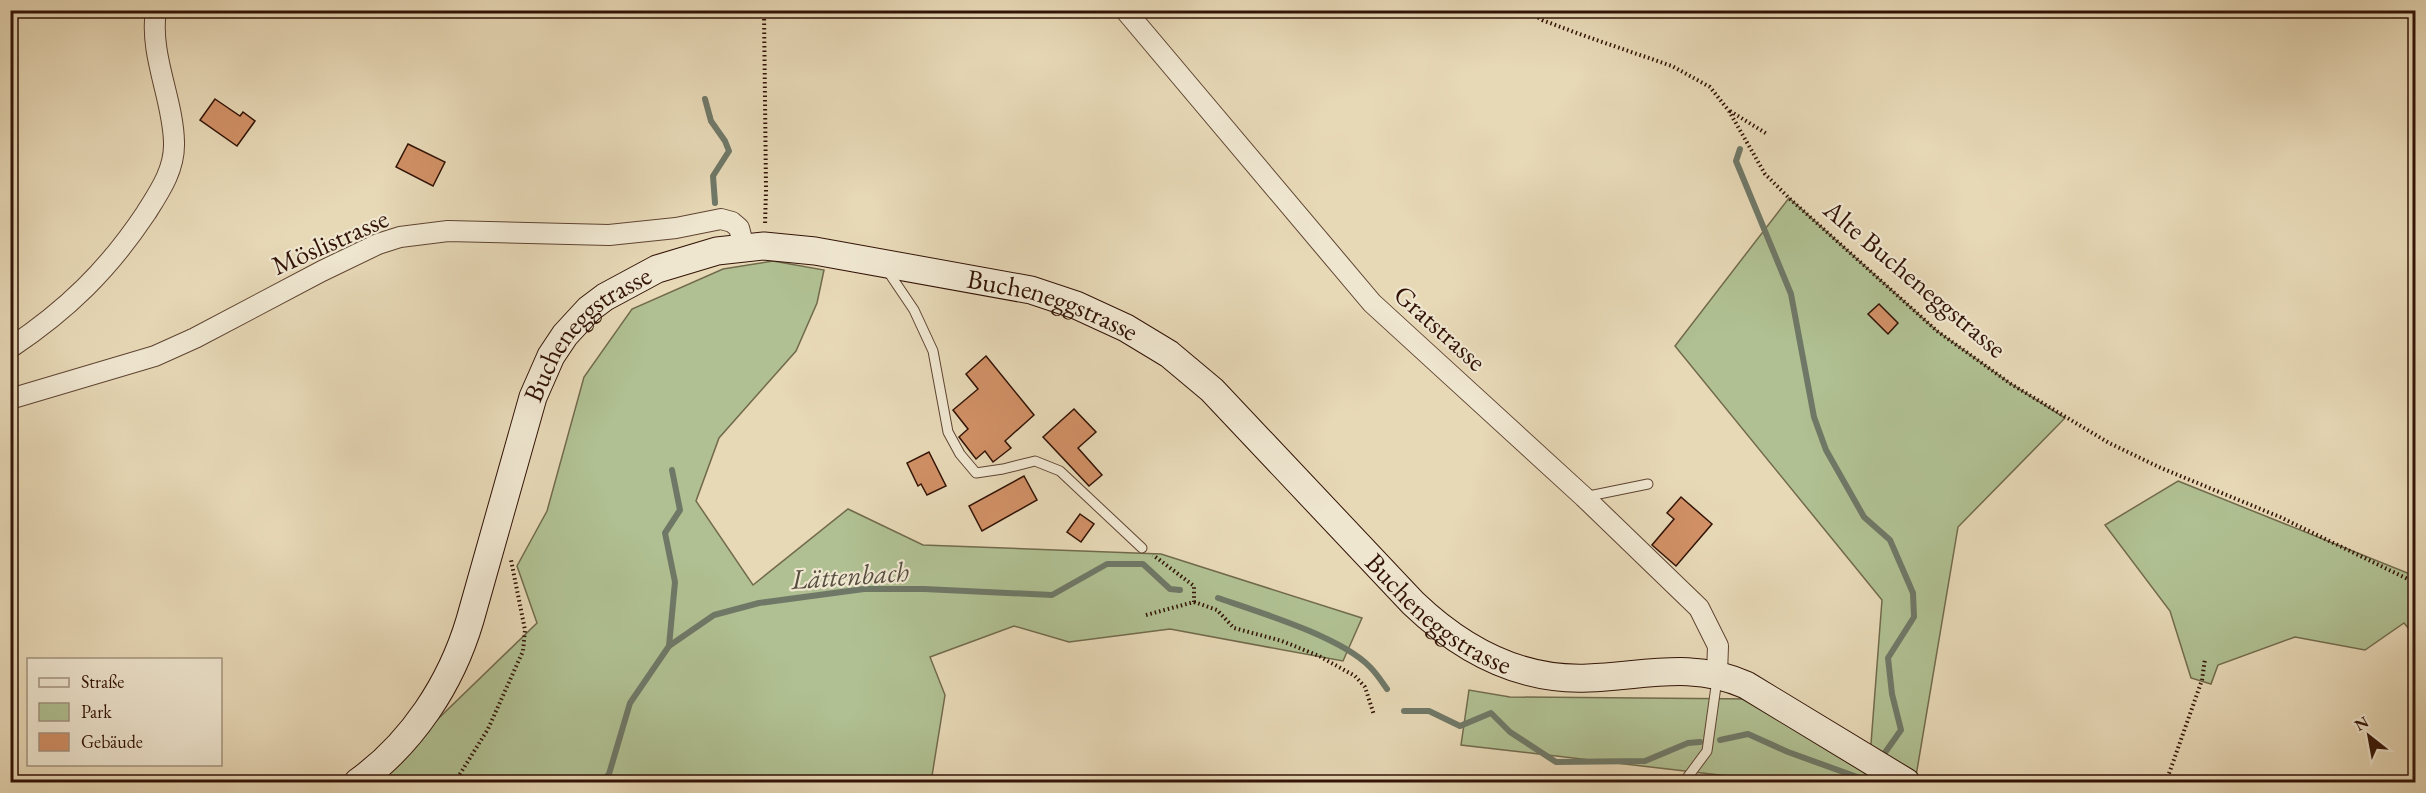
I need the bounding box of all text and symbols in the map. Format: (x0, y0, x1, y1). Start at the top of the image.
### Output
street label: Alte Bucheneggstrasse (1816, 191, 2014, 365)
street label: Möslistrasse (266, 200, 394, 283)
street label: Bucheneggstrasse (515, 257, 657, 407)
street label: Bucheneggstrasse (964, 261, 1145, 349)
street label: Gratstrasse (1387, 277, 1494, 378)
street label: Bucheneggstrasse (1358, 545, 1517, 682)
water label: Lättenbach (789, 553, 911, 597)
legend (27, 658, 222, 766)
text: Straße (81, 670, 124, 693)
text: Park (81, 700, 112, 723)
north arrow (2339, 706, 2399, 766)
text: N (2351, 711, 2373, 736)
text: Gebäude (81, 730, 143, 753)

